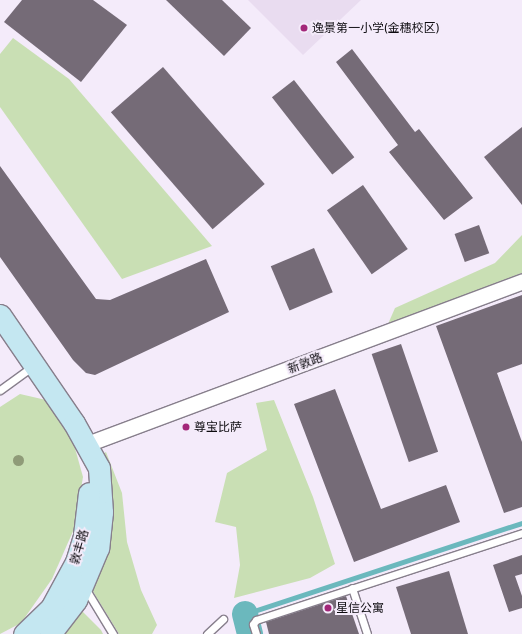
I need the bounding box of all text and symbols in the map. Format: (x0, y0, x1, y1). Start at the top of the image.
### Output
place label: 逸景第一小学(金穗校区) (312, 21, 440, 35)
marker: 逸景第一小学(金穗校区) (299, 23, 309, 33)
street label: 新敦路 (286, 350, 324, 376)
place label: 尊宝比萨 (194, 420, 242, 434)
marker: 尊宝比萨 (181, 422, 191, 432)
street label: 敦丰路 (67, 528, 91, 566)
place label: 星信公寓 (336, 601, 384, 615)
marker: 星信公寓 (323, 603, 333, 613)

